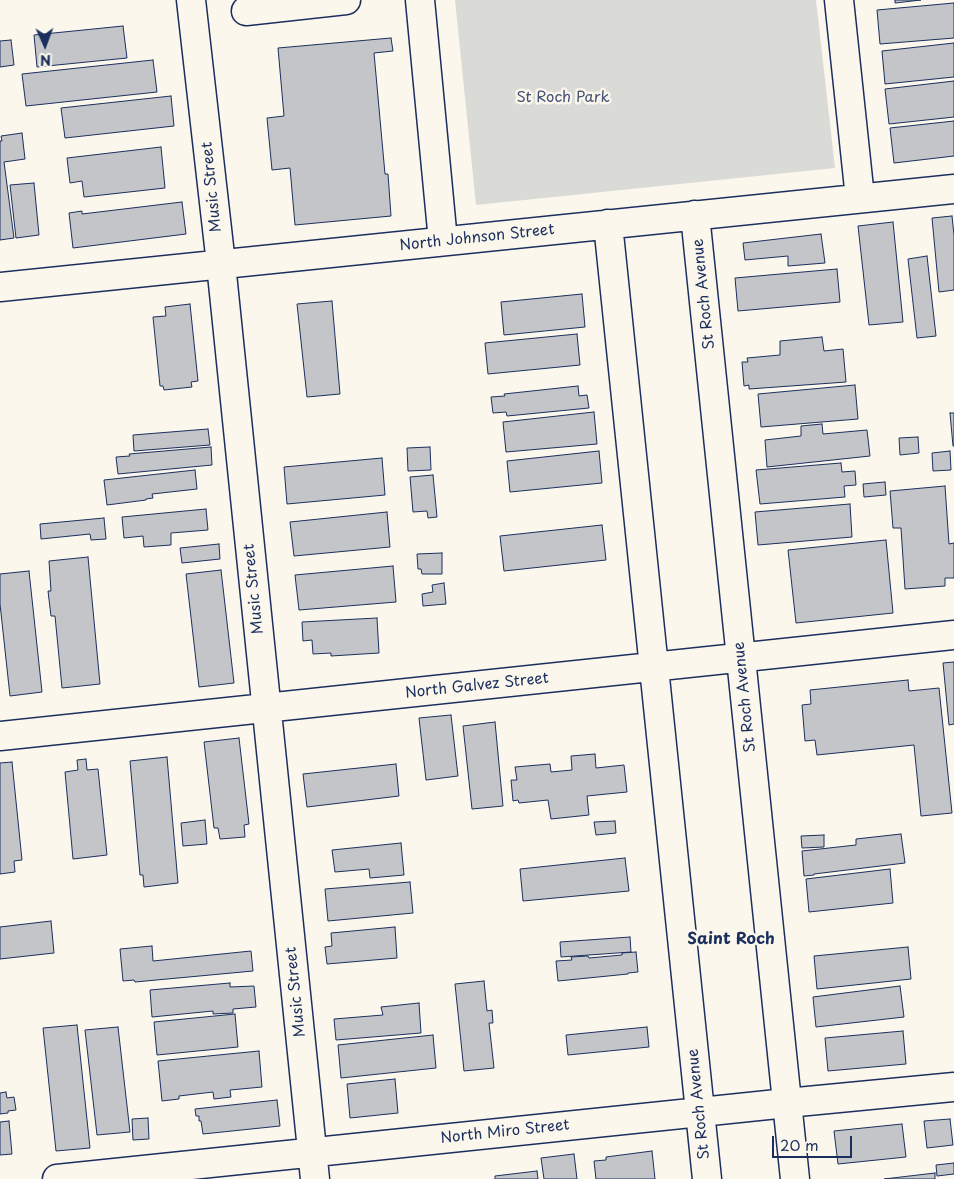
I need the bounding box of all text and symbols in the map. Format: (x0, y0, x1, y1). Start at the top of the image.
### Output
north arrow (20, 20, 70, 70)
text: N (40, 50, 51, 71)
park label: St Roch Park (516, 89, 610, 107)
street label: Music Street (198, 141, 226, 233)
street label: North Johnson Street (399, 221, 555, 255)
street label: St Roch Avenue (689, 238, 719, 350)
street label: Music Street (240, 543, 268, 635)
street label: St Roch Avenue (730, 641, 760, 753)
street label: North Galvez Street (404, 670, 550, 702)
district label: Saint Roch (687, 930, 775, 950)
street label: Music Street (282, 946, 310, 1038)
street label: St Roch Avenue (684, 1048, 714, 1160)
street label: North Miro Street (440, 1116, 570, 1148)
scale bar (774, 1126, 854, 1158)
text: 20 m (780, 1133, 819, 1156)

